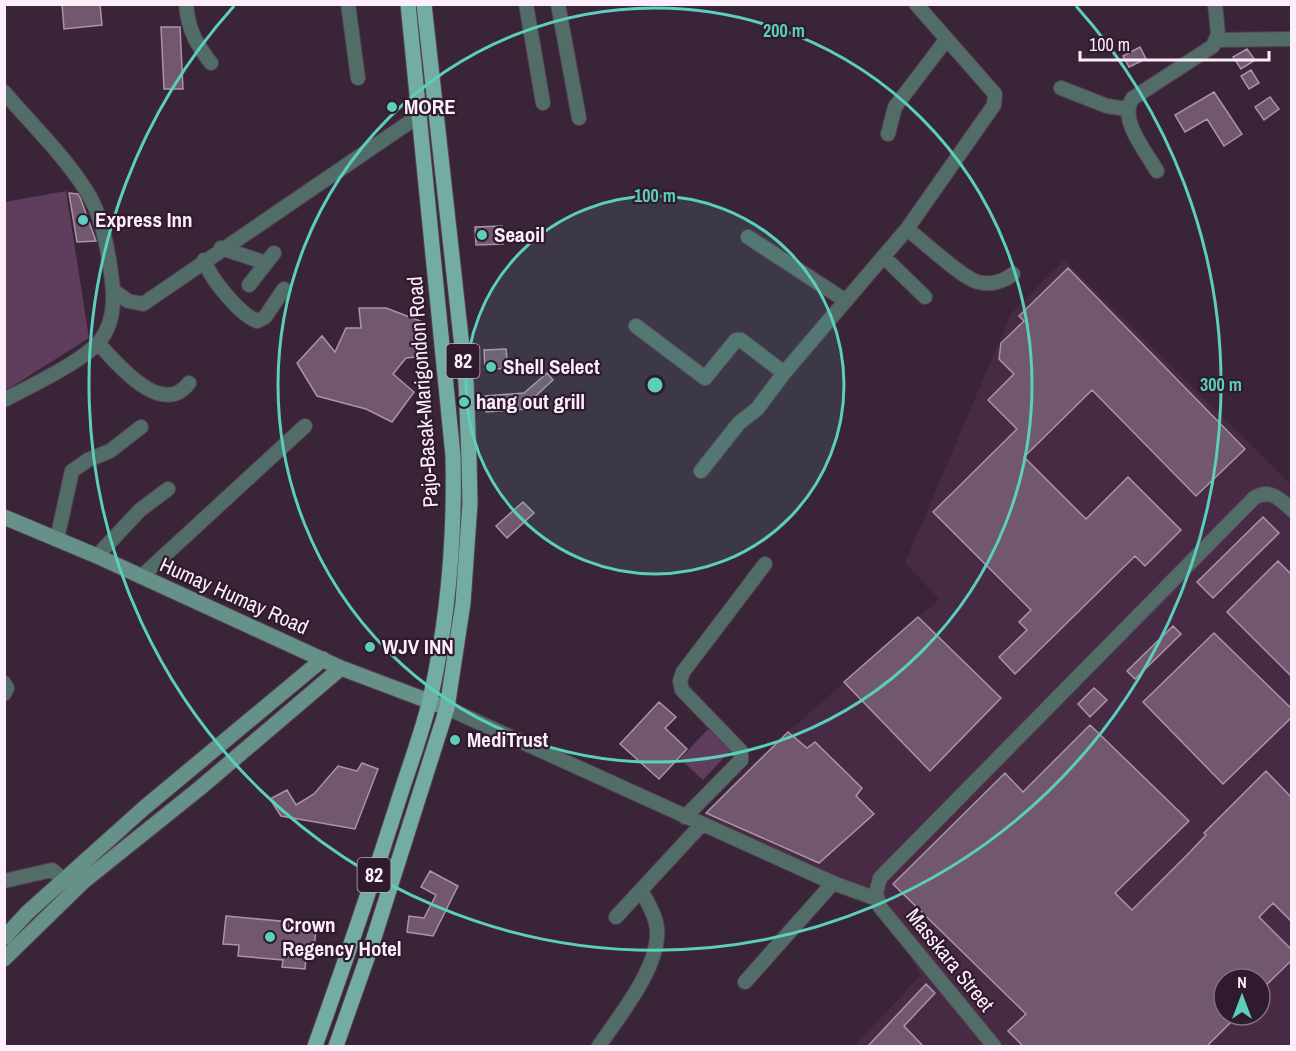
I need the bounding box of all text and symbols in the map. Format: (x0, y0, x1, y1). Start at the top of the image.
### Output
text: 200 m (763, 18, 805, 43)
scale bar (1080, 24, 1269, 62)
text: 100 m (1089, 32, 1130, 57)
place label: MORE (404, 92, 456, 121)
marker: MORE (385, 100, 399, 114)
text: 100 m (634, 183, 676, 208)
place label: Express Inn (95, 205, 193, 234)
marker: Express Inn (76, 213, 90, 227)
place label: Seaoil (494, 220, 545, 249)
marker: Seaoil (475, 228, 489, 242)
street label: Pajo-Basak-Marigondon Road (400, 275, 445, 509)
road number: 82 (446, 344, 480, 378)
place label: Shell Select (503, 352, 600, 381)
marker: Shell Select (484, 360, 498, 374)
text: 300 m (1200, 372, 1242, 397)
centre of rings (645, 375, 665, 395)
place label: hang out grill (476, 387, 585, 416)
marker: hang out grill (457, 395, 471, 409)
street label: Humay Humay Road (155, 550, 313, 641)
place label: WJV INN (382, 632, 454, 661)
marker: WJV INN (363, 640, 377, 654)
place label: MediTrust (467, 725, 549, 754)
marker: MediTrust (448, 733, 462, 747)
road number: 82 (358, 858, 391, 892)
street label: Masskara Street (900, 902, 1001, 1018)
place label: Crown Regency Hotel (282, 910, 402, 963)
marker: Crown Regency Hotel (263, 930, 277, 944)
north arrow (1212, 967, 1272, 1027)
text: N (1237, 971, 1247, 993)

